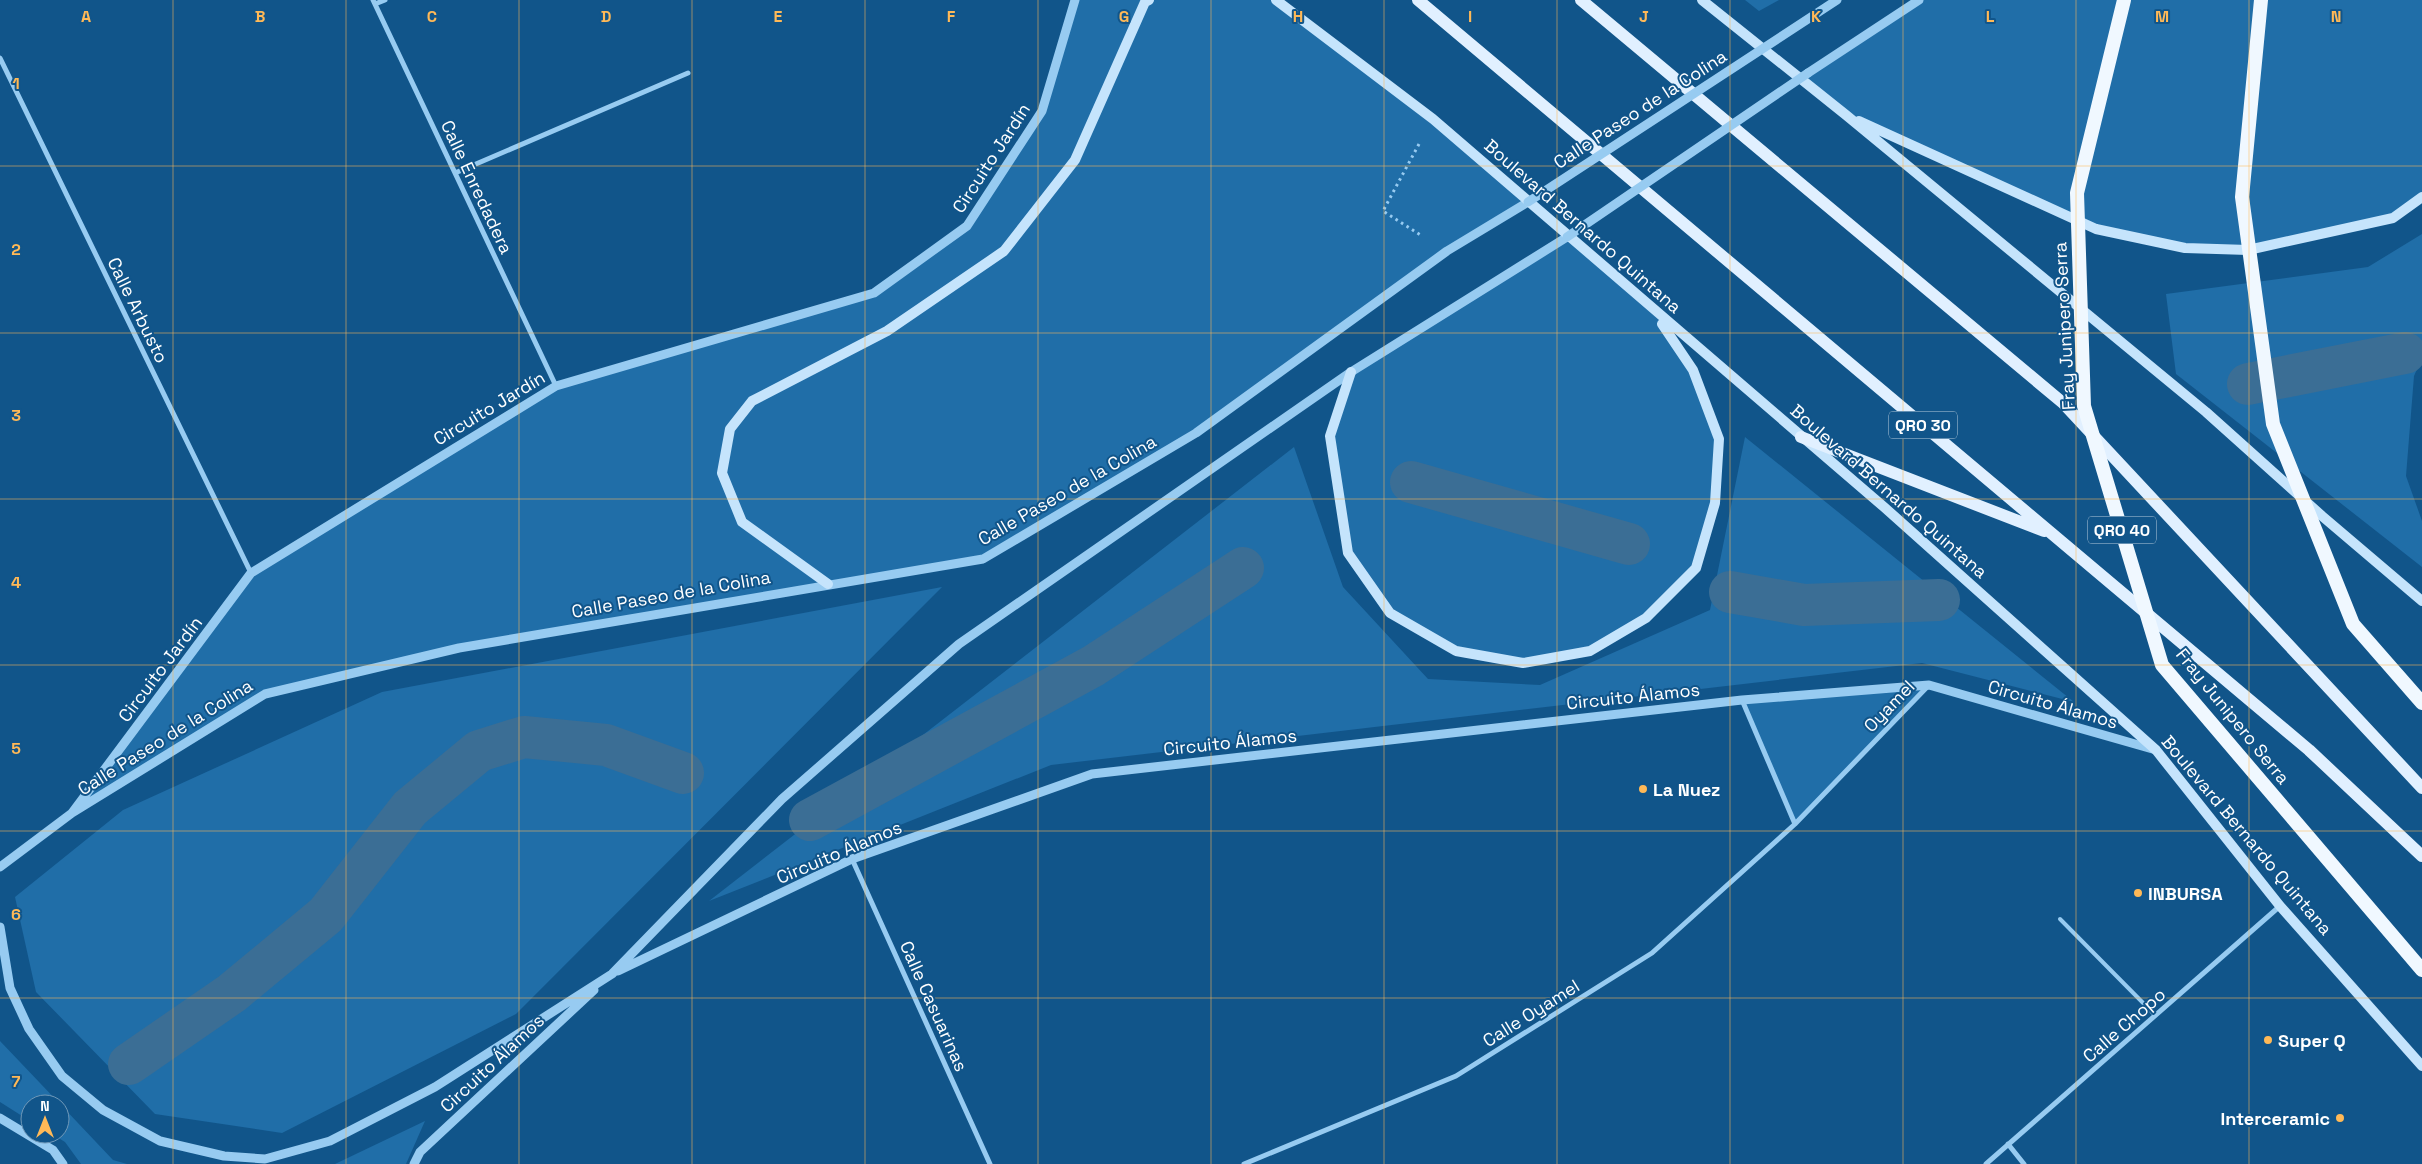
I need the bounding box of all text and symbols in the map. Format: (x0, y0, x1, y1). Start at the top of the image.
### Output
text: A (81, 6, 91, 27)
text: B (255, 6, 265, 27)
text: C (427, 6, 437, 27)
text: D (601, 6, 611, 27)
text: E (774, 6, 783, 27)
text: F (947, 6, 956, 27)
text: G (1119, 6, 1129, 27)
text: H (1293, 6, 1303, 27)
text: I (1468, 6, 1472, 27)
text: J (1639, 6, 1649, 27)
text: K (1811, 6, 1821, 27)
text: L (1986, 6, 1995, 27)
text: M (2155, 6, 2169, 27)
text: N (2331, 6, 2341, 27)
street label: Calle Paseo de la Colina (1549, 44, 1731, 174)
text: 1 (12, 73, 20, 94)
street label: Circuito Jardín (947, 99, 1035, 217)
street label: Calle Enredadera (436, 116, 518, 258)
street label: Boulevard Bernardo Quintana (1480, 134, 1686, 318)
text: 2 (11, 239, 21, 260)
street label: Fray Junipero Serra (2048, 241, 2080, 411)
street label: Calle Arbusto (102, 253, 174, 367)
street label: Circuito Jardín (429, 366, 549, 450)
street label: Boulevard Bernardo Quintana (1786, 399, 1992, 583)
text: 3 (11, 405, 21, 426)
road number: QRO 30 (1889, 412, 1957, 438)
street label: Calle Paseo de la Colina (974, 430, 1160, 550)
road number: QRO 40 (2088, 516, 2156, 544)
street label: Calle Paseo de la Colina (570, 565, 772, 623)
text: 4 (11, 572, 21, 593)
street label: Circuito Jardín (113, 612, 207, 726)
street label: Fray Junipero Serra (2171, 643, 2295, 789)
street label: Calle Paseo de la Colina (73, 674, 257, 800)
street label: Circuito Álamos (1985, 674, 2121, 734)
street label: Oyamel (1859, 675, 1919, 737)
street label: Circuito Álamos (1565, 678, 1701, 714)
street label: Circuito Álamos (1162, 724, 1298, 760)
street label: Boulevard Bernardo Quintana (2157, 730, 2337, 940)
text: 5 (11, 738, 21, 759)
place label: La Nuez (1653, 778, 1720, 801)
marker: La Nuez (1637, 783, 1649, 795)
street label: Circuito Álamos (773, 815, 905, 889)
place label: INBURSA (2148, 882, 2223, 905)
marker: INBURSA (2132, 887, 2144, 899)
text: 6 (11, 904, 21, 925)
street label: Calle Casuarinas (895, 937, 973, 1075)
street label: Calle Oyamel (1478, 974, 1584, 1052)
street label: Calle Chopo (2078, 983, 2170, 1067)
street label: Circuito Álamos (435, 1009, 549, 1117)
place label: Super Q (2278, 1029, 2346, 1052)
marker: Super Q (2262, 1034, 2274, 1046)
text: 7 (12, 1071, 21, 1092)
north arrow (20, 1094, 70, 1144)
text: N (40, 1097, 50, 1115)
place label: Interceramic (2220, 1107, 2330, 1130)
marker: Interceramic (2334, 1112, 2346, 1124)

